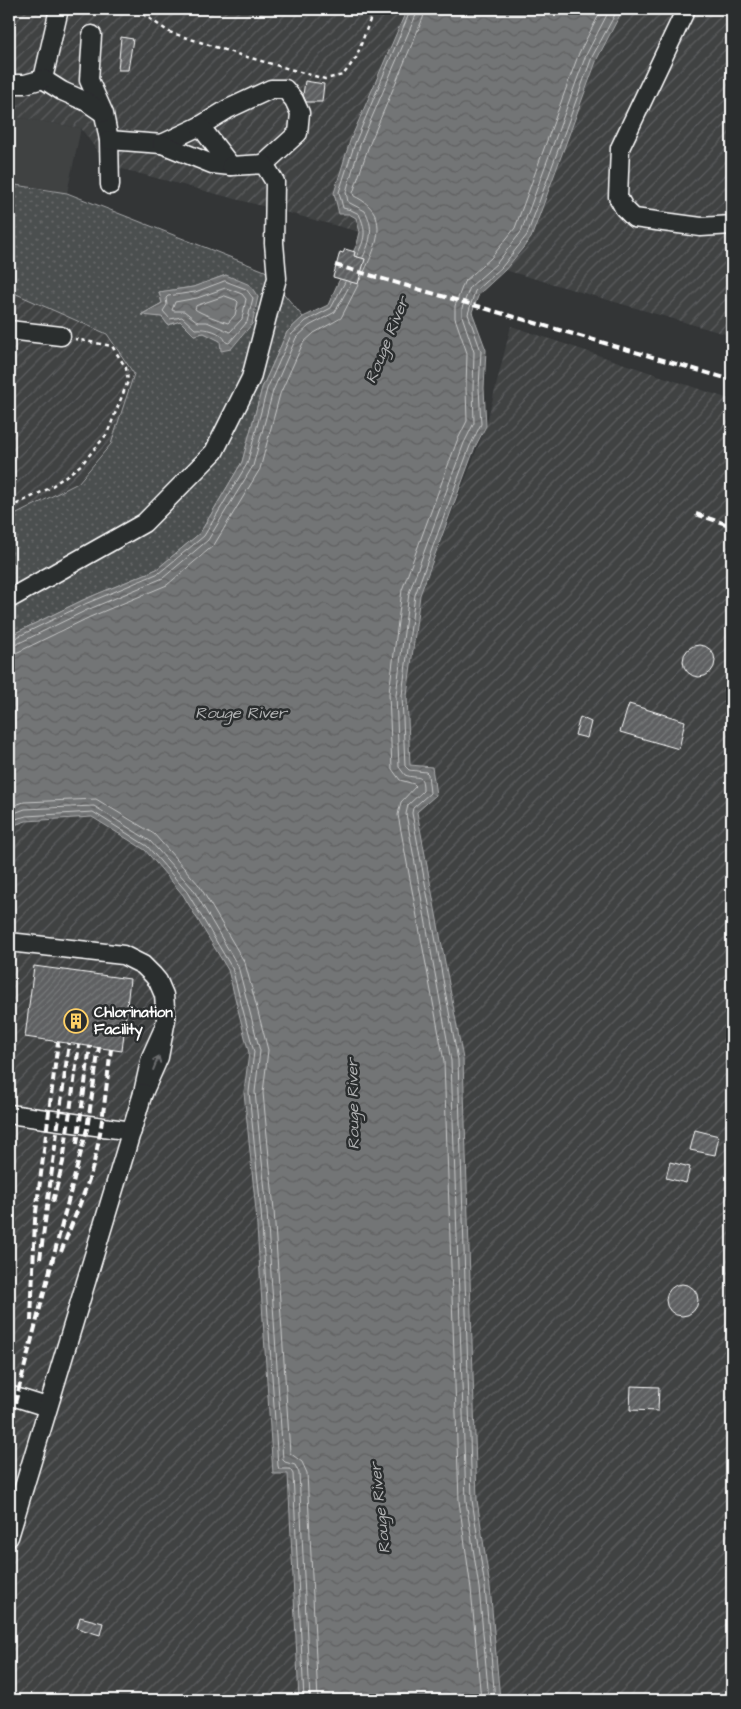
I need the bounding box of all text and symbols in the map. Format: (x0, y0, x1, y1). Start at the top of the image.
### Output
water label: Rouge River (360, 291, 416, 387)
water label: Rouge River (195, 702, 289, 725)
place label: Chlorination Facility (94, 1002, 173, 1041)
building icon: Chlorination Facility (63, 1008, 89, 1034)
one-way arrow (152, 1056, 161, 1071)
water label: Rouge River (341, 1056, 366, 1150)
water label: Rouge River (364, 1459, 397, 1555)

